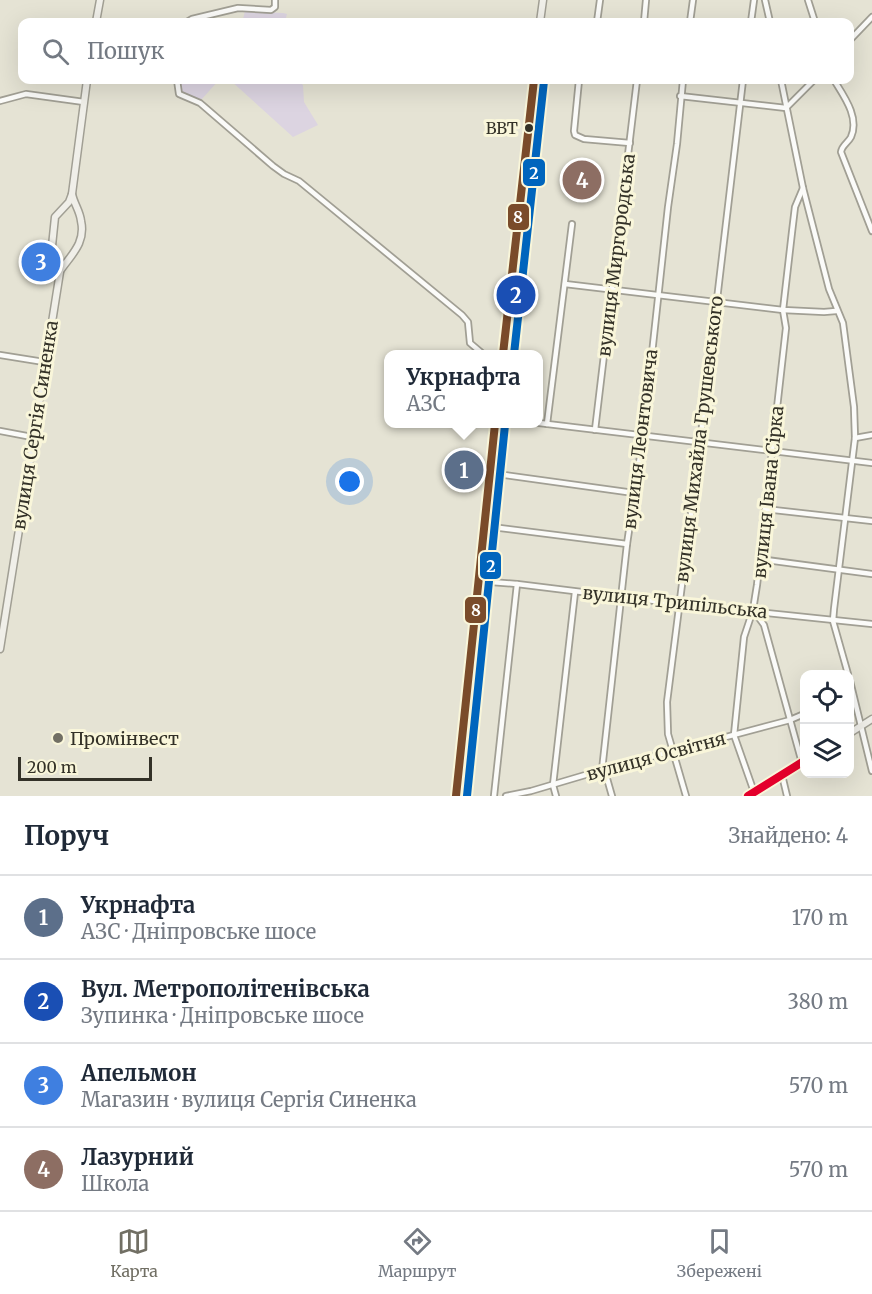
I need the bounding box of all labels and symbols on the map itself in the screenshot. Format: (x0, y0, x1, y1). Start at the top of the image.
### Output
place label: ВВТ (486, 118, 518, 138)
marker: ВВТ (523, 122, 535, 134)
street label: вулиця Миргородська (592, 152, 640, 358)
line badge: 2 (522, 158, 546, 187)
pin: 4 (562, 158, 602, 202)
text: 2 (529, 163, 539, 183)
line badge: 8 (507, 203, 530, 231)
text: 8 (513, 207, 523, 227)
pin: 3 (22, 240, 60, 284)
pin: 2 (496, 272, 536, 318)
street label: вулиця Михайла Грушевського (670, 294, 728, 584)
street label: вулиця Сергія Синенка (7, 318, 63, 531)
street label: вулиця Леонтовича (618, 347, 662, 530)
street label: вулиця Івана Сірка (748, 404, 789, 579)
pin: 1 (444, 448, 484, 492)
your location (335, 467, 364, 496)
line badge: 2 (479, 551, 502, 580)
text: 2 (486, 556, 496, 576)
street label: вулиця Трипільська (581, 581, 769, 623)
line badge: 8 (464, 596, 487, 624)
text: 8 (471, 600, 481, 620)
street label: вулиця Освітня (584, 726, 728, 786)
place label: Промінвест (70, 727, 179, 750)
marker: Промінвест (51, 731, 65, 745)
scale bar (18, 754, 152, 782)

